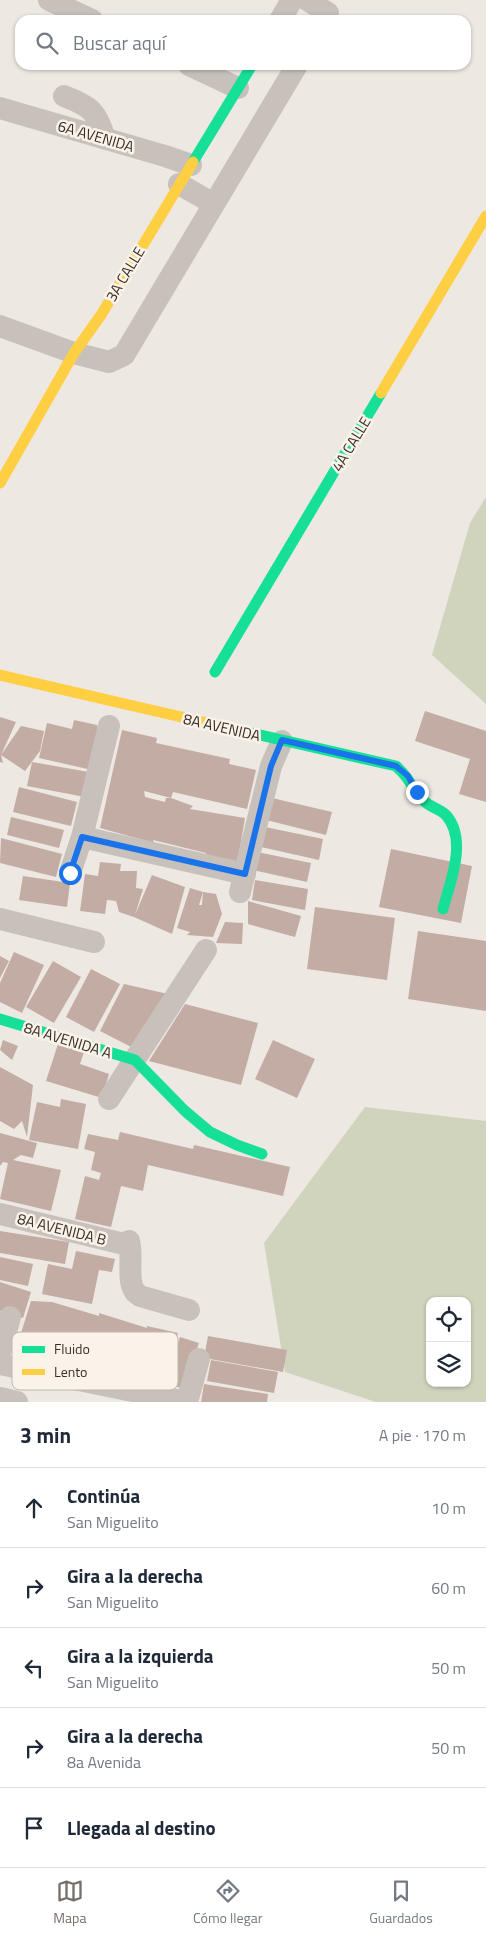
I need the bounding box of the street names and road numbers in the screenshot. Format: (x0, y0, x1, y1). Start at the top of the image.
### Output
street label: 6A AVENIDA (55, 114, 137, 158)
street label: 3A CALLE (100, 242, 150, 306)
street label: 4A CALLE (326, 412, 376, 476)
street label: 8A AVENIDA (181, 707, 263, 747)
street label: 8A AVENIDA A (21, 1016, 115, 1064)
street label: 8A AVENIDA B (15, 1207, 109, 1251)

